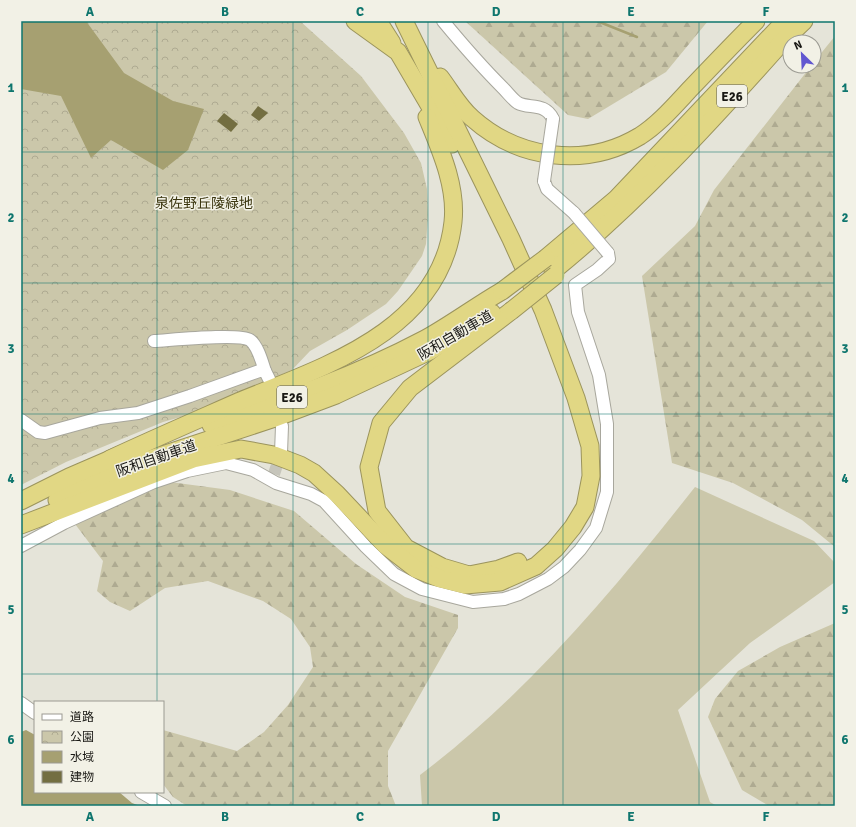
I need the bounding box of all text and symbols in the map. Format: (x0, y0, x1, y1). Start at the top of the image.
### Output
text: A (86, 4, 95, 20)
text: B (221, 4, 229, 20)
text: C (356, 4, 364, 20)
text: D (492, 4, 501, 20)
text: E (627, 4, 635, 20)
text: F (763, 4, 770, 20)
north arrow (782, 34, 822, 74)
text: N (792, 38, 804, 53)
text: 1 (7, 80, 15, 96)
text: 1 (841, 80, 849, 96)
road number: E26 (717, 85, 747, 107)
park label: 泉佐野丘陵緑地 (155, 195, 253, 212)
text: 2 (7, 210, 15, 226)
text: 2 (841, 210, 849, 226)
street label: 阪和自動車道 (415, 307, 496, 364)
text: 3 (7, 341, 15, 357)
text: 3 (841, 341, 849, 357)
road number: E26 (277, 386, 307, 408)
street label: 阪和自動車道 (114, 437, 199, 480)
text: 4 (7, 471, 15, 487)
text: 4 (841, 471, 849, 487)
text: 5 (7, 602, 15, 618)
text: 5 (841, 602, 849, 618)
legend (34, 701, 164, 793)
text: 道路 (70, 710, 94, 725)
text: 公園 (70, 730, 94, 745)
text: 6 (7, 732, 15, 748)
text: 6 (841, 732, 849, 748)
text: 水域 (70, 750, 94, 765)
text: 建物 (70, 770, 94, 785)
text: A (86, 809, 95, 825)
text: B (221, 809, 229, 825)
text: C (356, 809, 364, 825)
text: D (492, 809, 501, 825)
text: E (627, 809, 635, 825)
text: F (763, 809, 770, 825)

